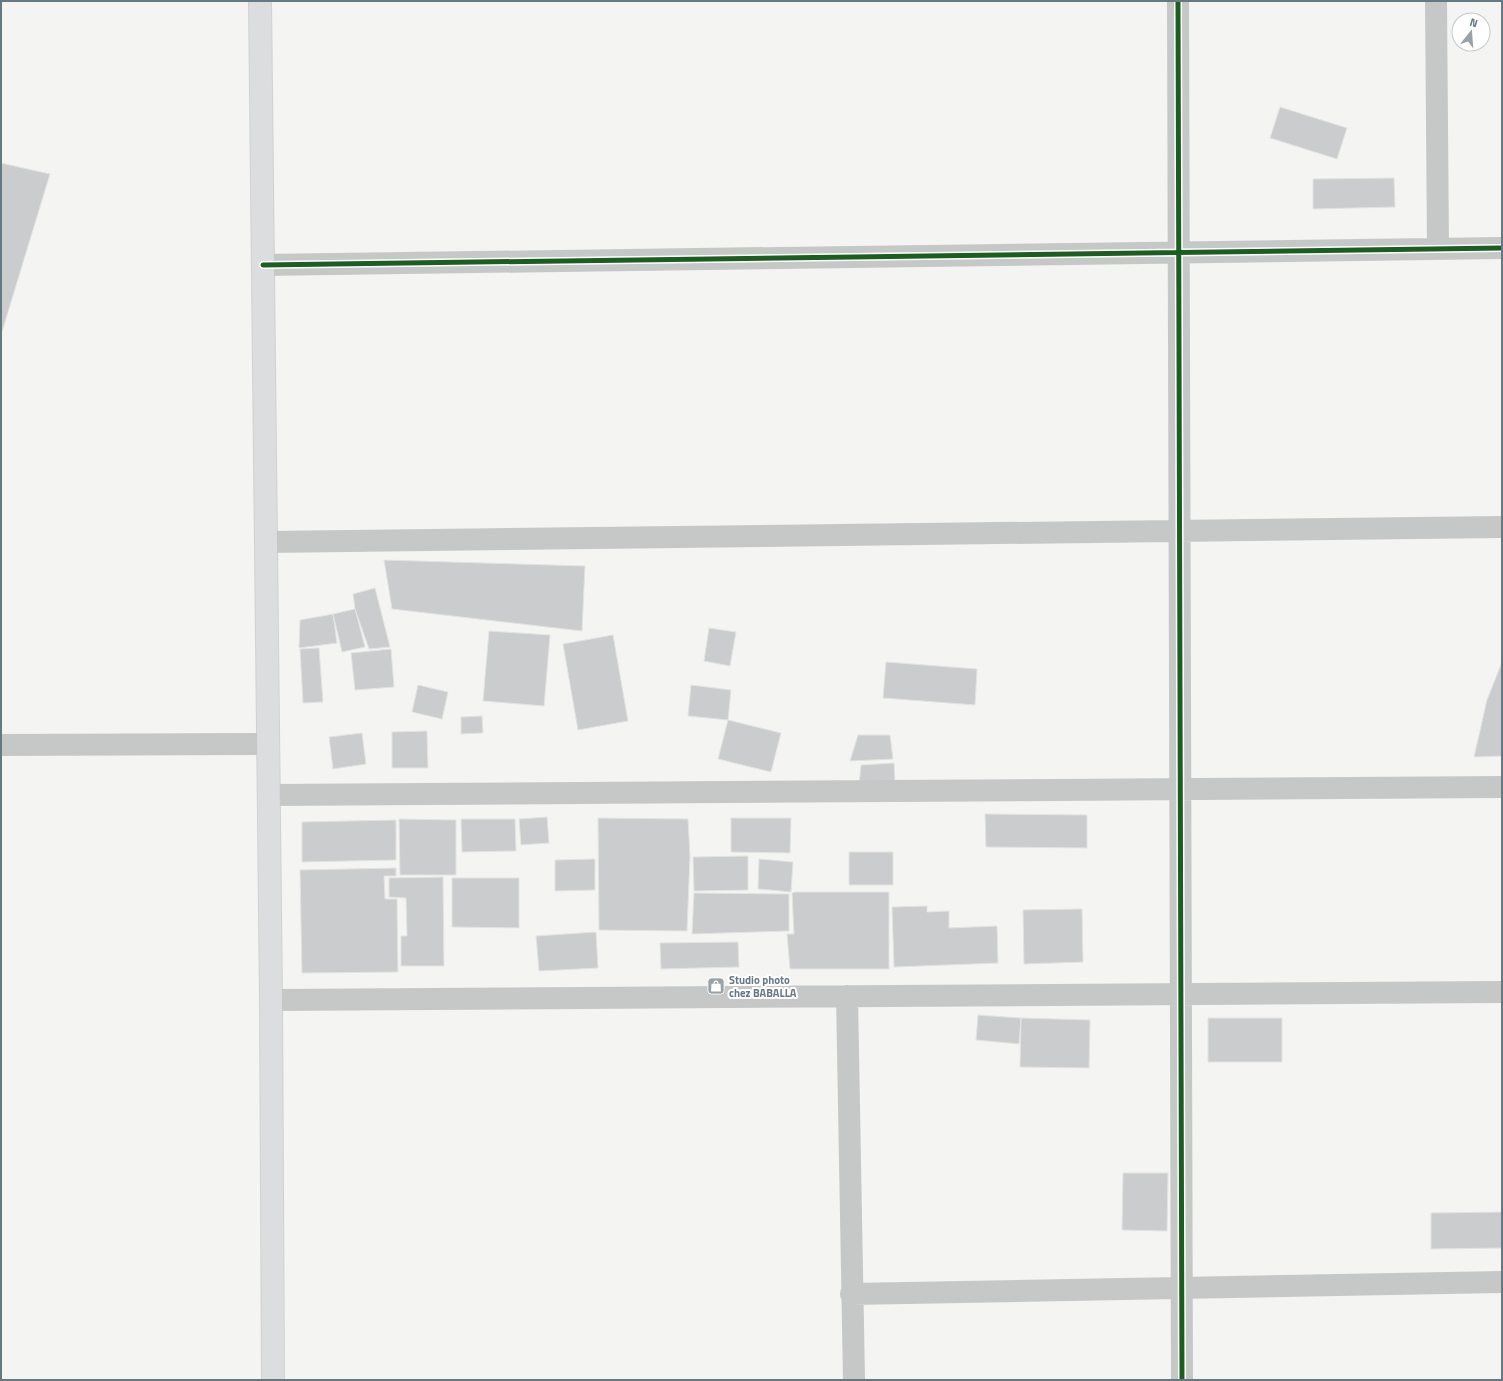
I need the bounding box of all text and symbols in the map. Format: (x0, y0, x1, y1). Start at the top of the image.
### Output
north arrow (1451, 12, 1491, 52)
text: N (1468, 14, 1480, 31)
place label: Studio photo chez BABALLA (729, 972, 797, 1001)
shop icon: Studio photo chez BABALLA (706, 976, 726, 996)

